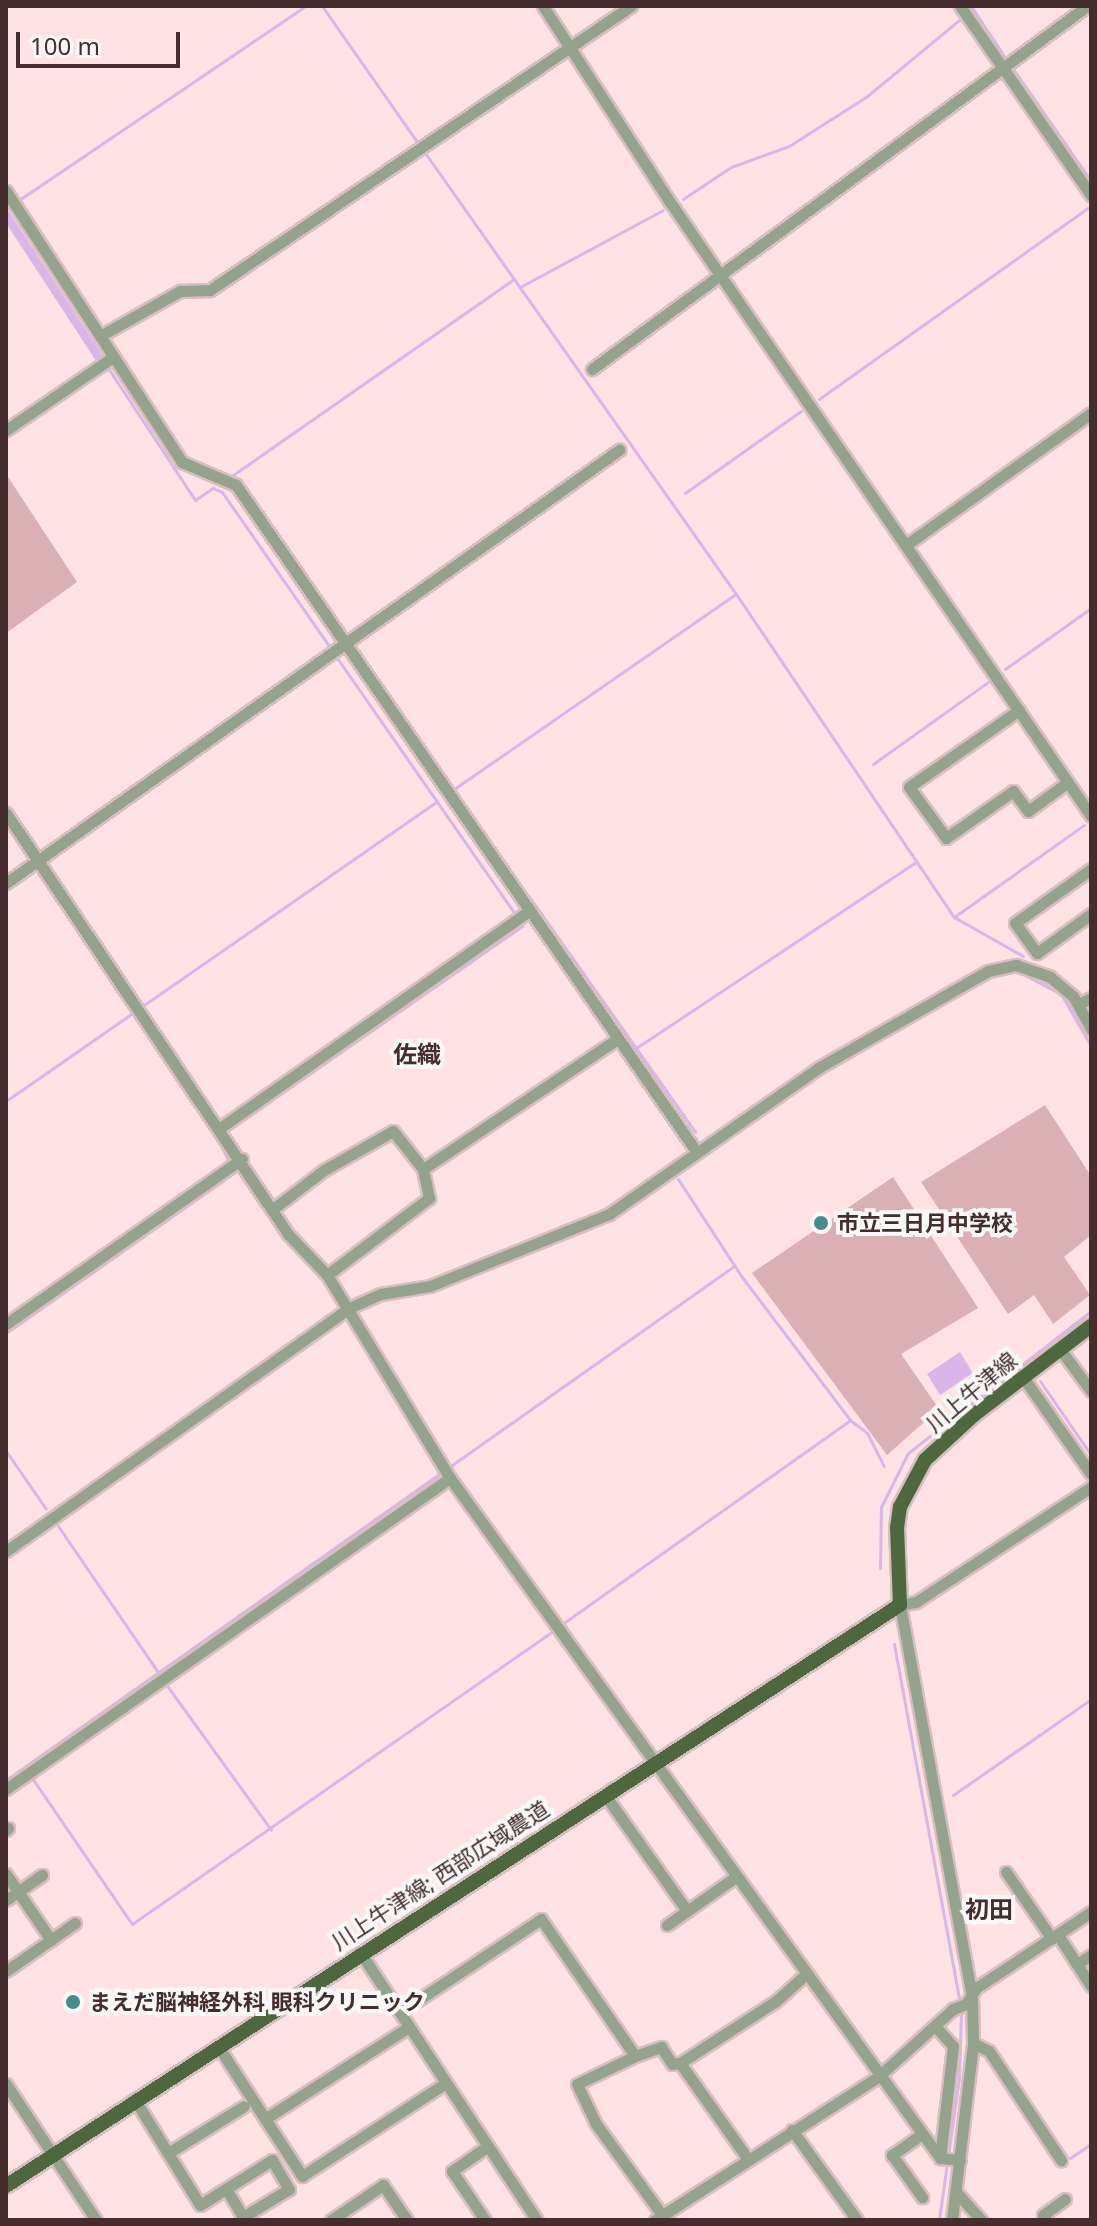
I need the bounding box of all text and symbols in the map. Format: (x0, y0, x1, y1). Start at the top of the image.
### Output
scale bar (20, 16, 184, 66)
text: 100 m (30, 29, 100, 62)
district label: 佐織 (393, 1040, 441, 1068)
place label: 市立三日月中学校 (837, 1210, 1013, 1236)
marker: 市立三日月中学校 (812, 1214, 830, 1232)
street label: 川上牛津線 (920, 1347, 1022, 1437)
street label: 川上牛津線; 西部広域農道 (326, 1795, 554, 1955)
district label: 初田 (965, 1895, 1013, 1923)
place label: まえだ脳神経外科 眼科クリニック (89, 1989, 425, 2015)
marker: まえだ脳神経外科 眼科クリニック (64, 1993, 82, 2011)

